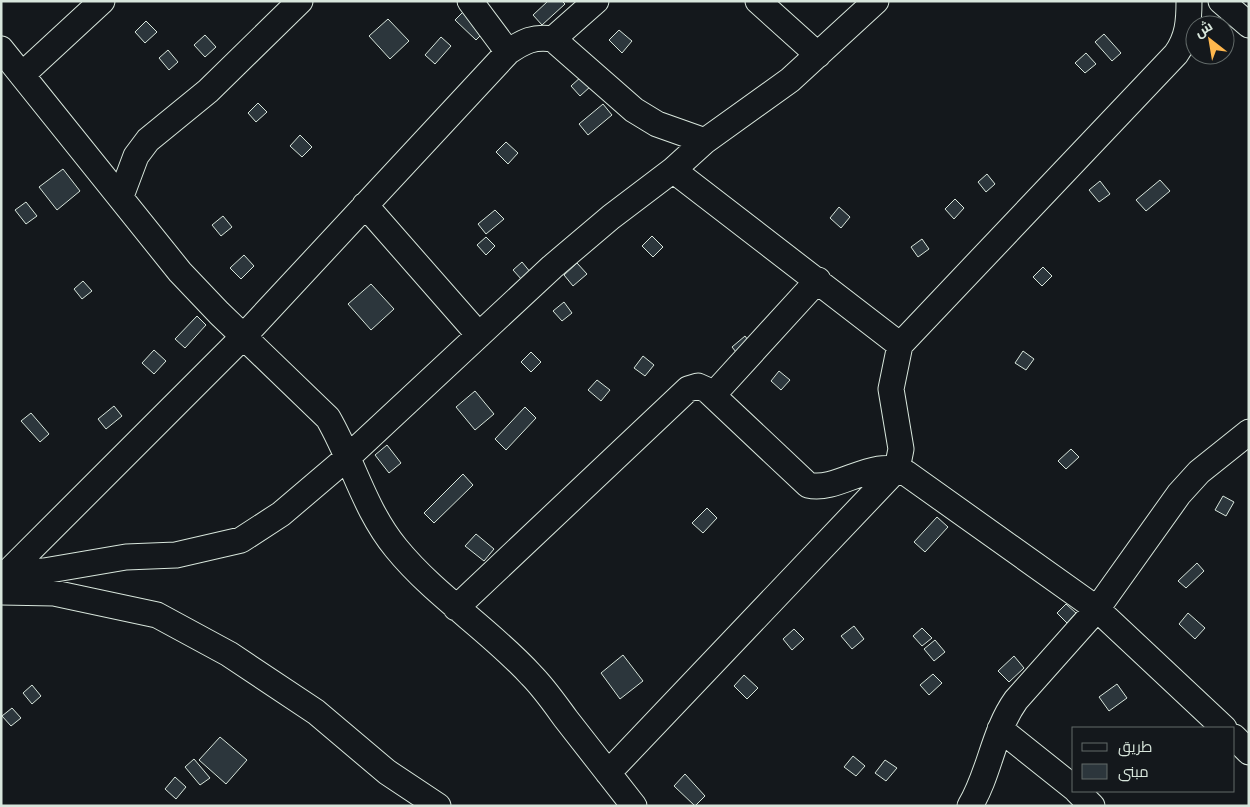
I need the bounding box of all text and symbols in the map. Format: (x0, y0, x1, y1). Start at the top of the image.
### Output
north arrow (1185, 15, 1235, 65)
text: ش (1191, 17, 1216, 41)
legend (1072, 727, 1235, 792)
text: طريق (1118, 738, 1152, 757)
text: مبنى (1118, 763, 1149, 782)

